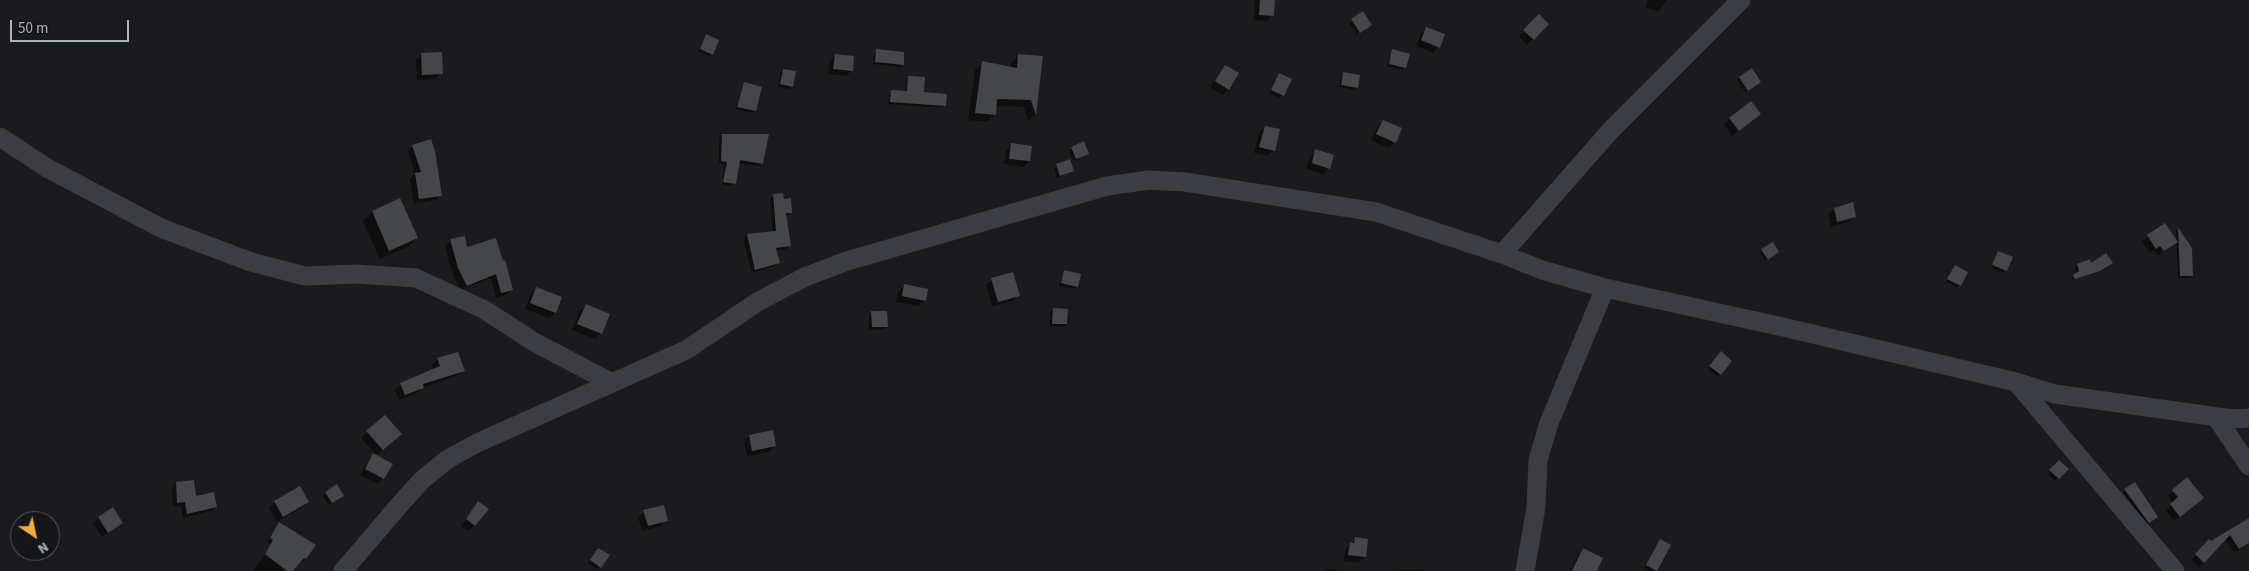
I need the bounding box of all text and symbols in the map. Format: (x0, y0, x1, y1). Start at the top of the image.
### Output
scale bar (12, 10, 131, 42)
text: 50 m (18, 18, 48, 39)
north arrow (10, 511, 60, 561)
text: N (33, 537, 52, 559)

